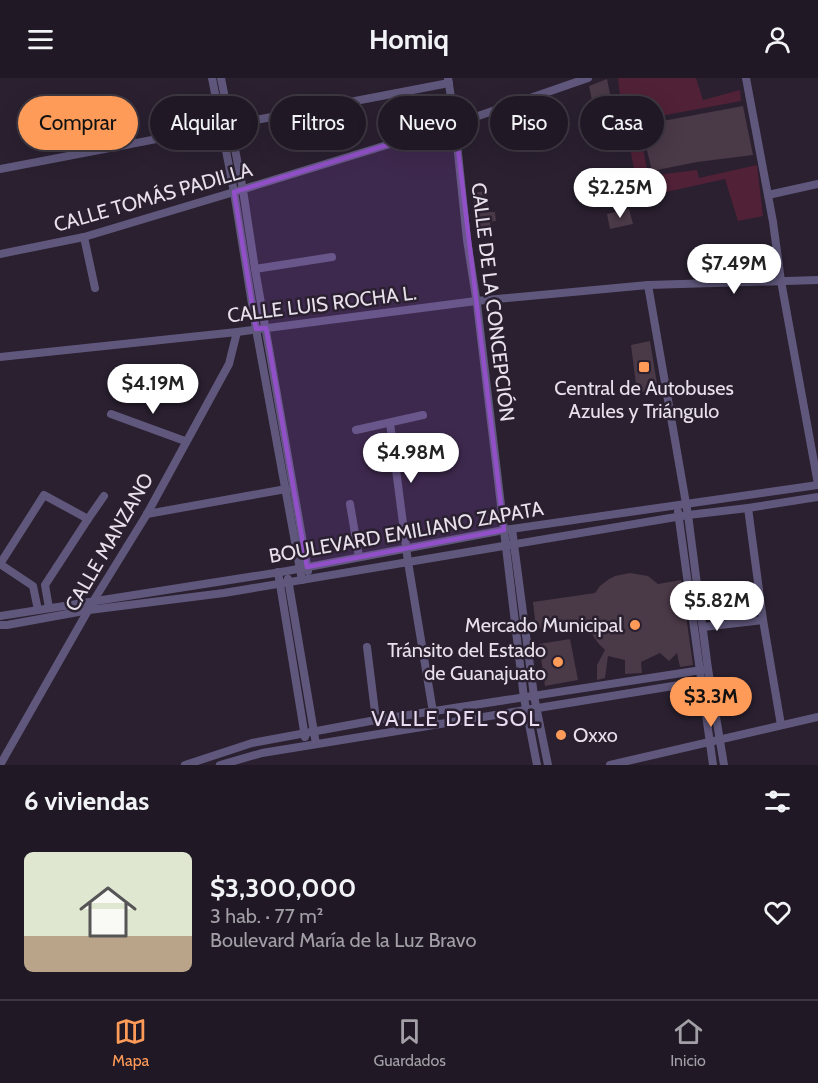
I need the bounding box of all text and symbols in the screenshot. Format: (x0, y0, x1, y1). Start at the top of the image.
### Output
icon: menu (24, 23, 57, 56)
text: Homiq (369, 23, 449, 56)
icon: person (761, 23, 794, 56)
chip: Comprar (18, 96, 138, 150)
chip: Alquilar (150, 96, 258, 150)
chip: Filtros (270, 96, 366, 150)
chip: Nuevo (378, 96, 478, 150)
chip: Piso (490, 96, 568, 150)
chip: Casa (580, 96, 664, 150)
street label: CALLE TOMÁS PADILLA (51, 157, 256, 237)
pin: $2.25M (571, 168, 669, 219)
text: $2.25M (588, 175, 652, 199)
street label: CALLE DE LA CONCEPCIÓN (466, 181, 520, 423)
pin: $7.49M (685, 244, 783, 295)
text: $7.49M (701, 251, 767, 275)
street label: CALLE LUIS ROCHA L. (226, 280, 418, 328)
marker: Central de Autobuses Azules y Triángulo (637, 360, 651, 374)
pin: $4.19M (104, 364, 202, 415)
text: $4.19M (121, 371, 185, 395)
place label: Central de Autobuses Azules y Triángulo (554, 376, 734, 423)
pin: $4.98M (362, 433, 460, 484)
text: $4.98M (377, 440, 445, 464)
street label: CALLE MANZANO (60, 469, 158, 615)
street label: BOULEVARD EMILIANO ZAPATA (267, 496, 546, 568)
pin: $5.82M (668, 581, 766, 632)
text: $5.82M (684, 588, 750, 612)
place label: Mercado Municipal (465, 613, 623, 637)
marker: Mercado Municipal (628, 618, 642, 632)
place label: Tránsito del Estado de Guanajuato (387, 638, 546, 685)
marker: Tránsito del Estado de Guanajuato (551, 655, 565, 669)
pin: $3.3M (669, 677, 753, 728)
text: $3.3M (684, 684, 738, 708)
district label: VALLE DEL SOL (371, 705, 541, 732)
place label: Oxxo (573, 723, 618, 747)
marker: Oxxo (554, 728, 568, 742)
text: 6 viviendas (24, 785, 149, 817)
icon: filters (761, 785, 794, 818)
text: $3,300,000 (210, 872, 356, 904)
icon: home (72, 876, 144, 948)
icon: heart (761, 896, 794, 929)
text: 3 hab. · 77 m² (210, 904, 323, 928)
text: Boulevard María de la Luz Bravo (210, 928, 476, 952)
tab: Mapa (112, 1015, 149, 1070)
tab: Guardados (374, 1015, 446, 1070)
tab: Inicio (670, 1015, 706, 1070)

